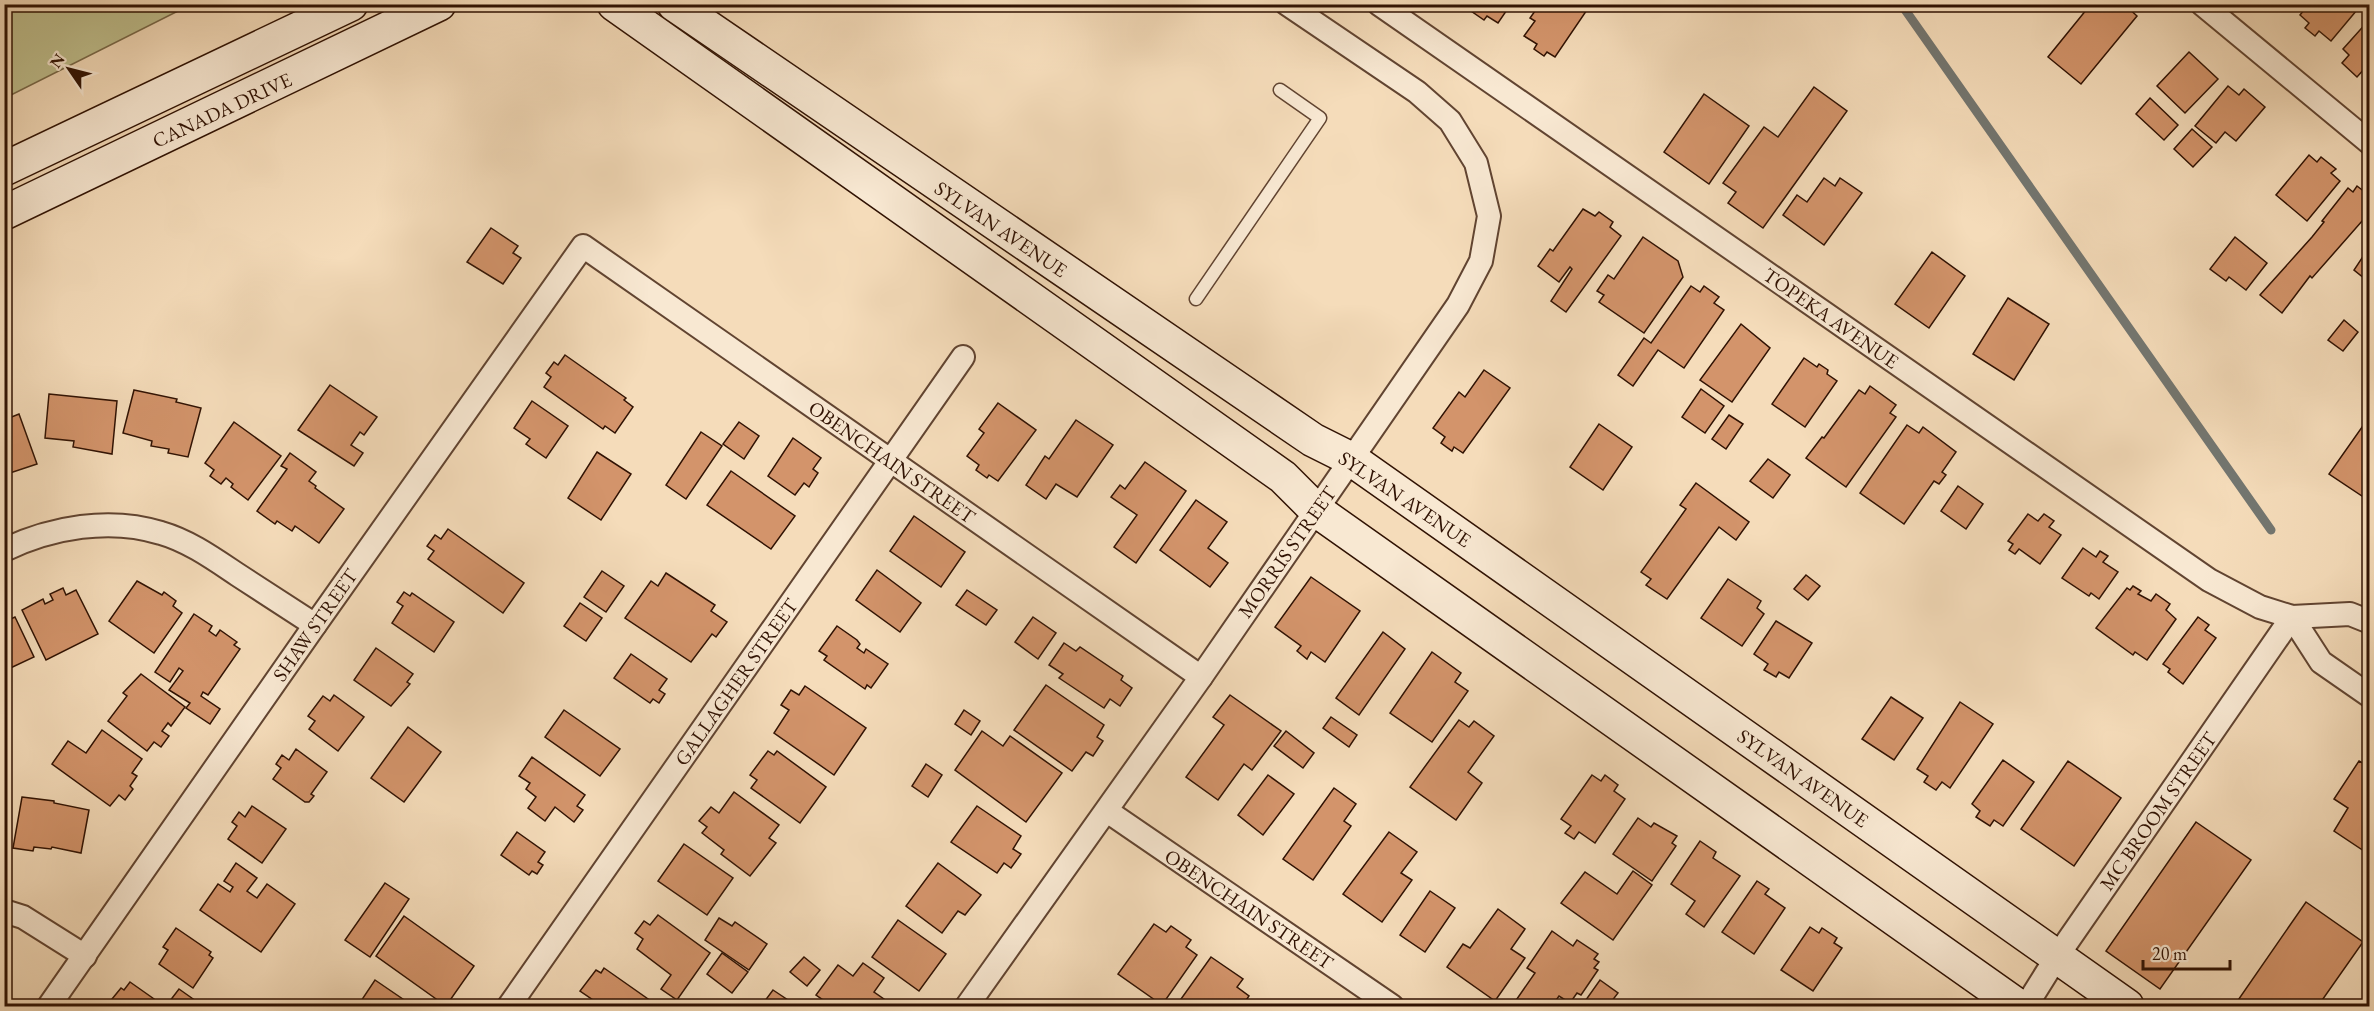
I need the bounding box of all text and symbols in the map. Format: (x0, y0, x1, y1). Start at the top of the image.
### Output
north arrow (39, 39, 99, 99)
text: N (45, 49, 69, 72)
street label: CANADA DRIVE (148, 66, 296, 154)
street label: SYLVAN AVENUE (930, 175, 1072, 283)
street label: TOPEKA AVENUE (1758, 262, 1904, 374)
street label: OBENCHAIN STREET (803, 395, 981, 530)
street label: SYLVAN AVENUE (1334, 445, 1476, 553)
street label: MORRIS STREET (1232, 481, 1342, 623)
street label: SHAW STREET (267, 563, 364, 686)
street label: GALLAGHER STREET (668, 593, 804, 771)
street label: SYLVAN AVENUE (1732, 723, 1874, 833)
street label: MC BROOM STREET (2094, 726, 2223, 895)
street label: OBENCHAIN STREET (1160, 843, 1339, 975)
scale bar (2143, 933, 2230, 971)
text: 20 m (2152, 942, 2187, 965)

